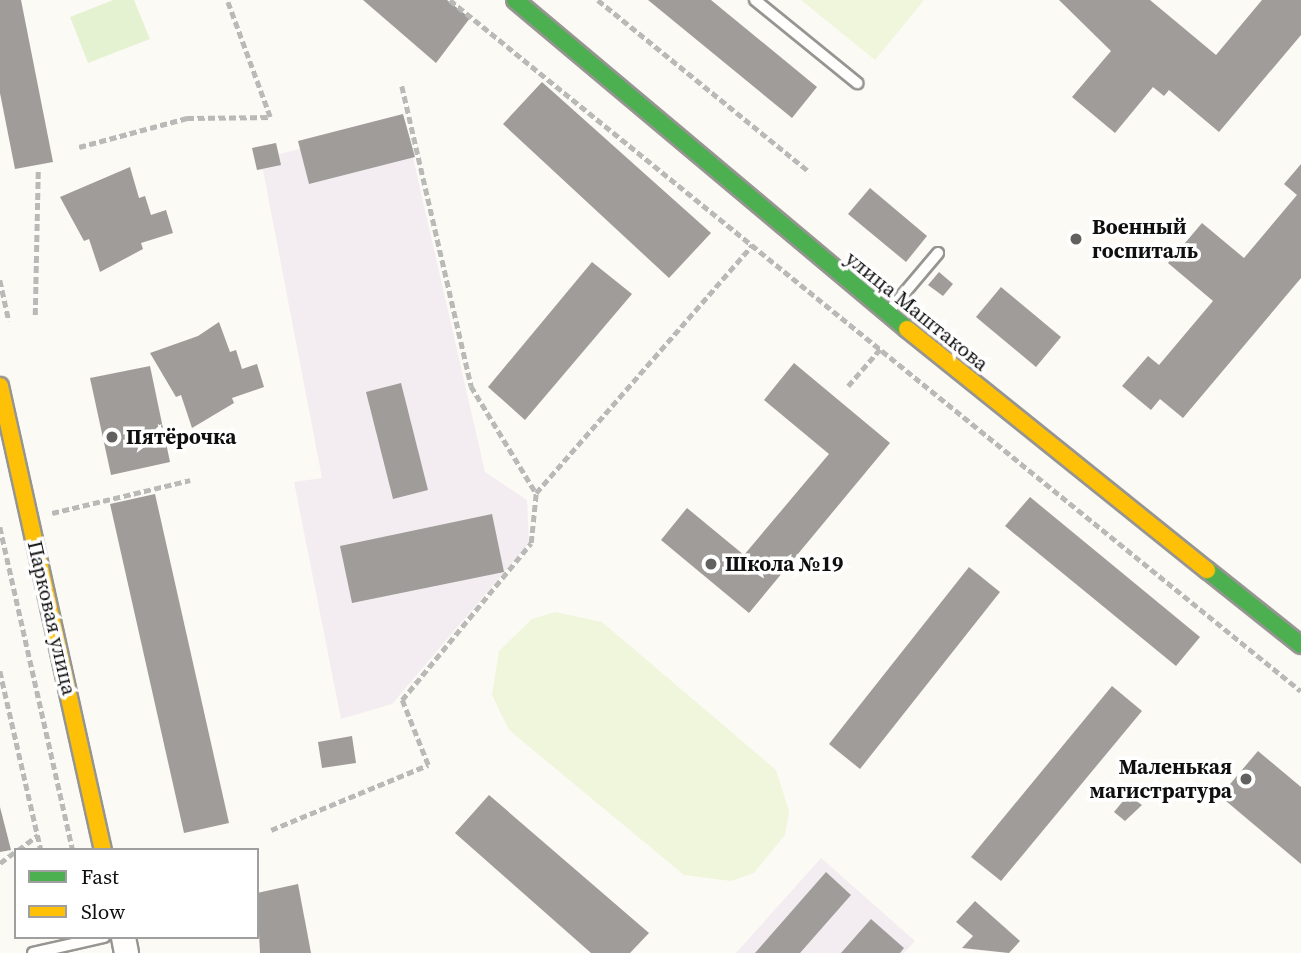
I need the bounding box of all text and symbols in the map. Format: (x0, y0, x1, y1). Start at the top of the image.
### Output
place label: Военный госпиталь (1092, 214, 1198, 264)
marker: Военный госпиталь (1066, 229, 1086, 249)
street label: улица Маштакова (840, 246, 994, 376)
place label: Пятёрочка (126, 424, 236, 450)
marker: Пятёрочка (104, 429, 120, 445)
street label: Парковая улица (22, 538, 82, 698)
place label: Школа №19 (725, 551, 843, 577)
marker: Школа №19 (703, 556, 719, 572)
place label: Маленькая магистратура (1090, 754, 1232, 804)
marker: Маленькая магистратура (1238, 771, 1254, 787)
legend (14, 848, 259, 939)
text: Fast (81, 862, 119, 891)
text: Slow (81, 897, 125, 926)

